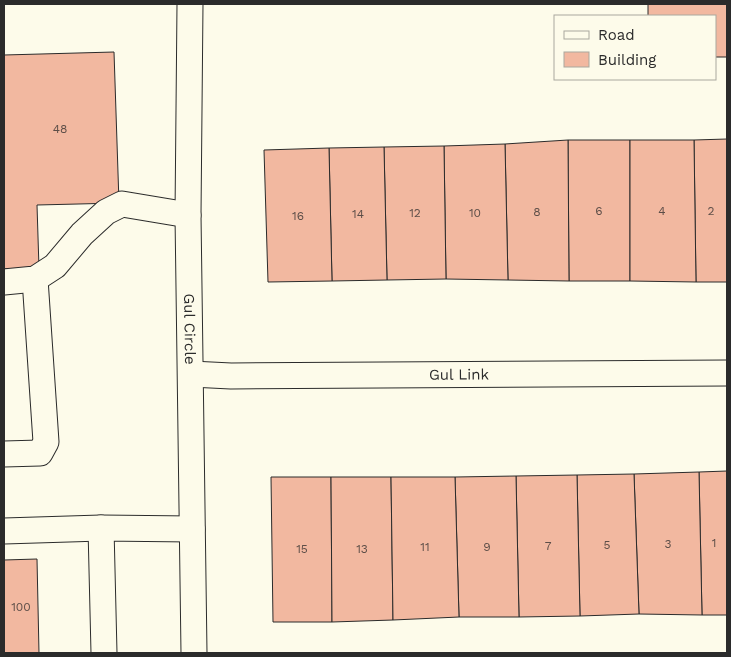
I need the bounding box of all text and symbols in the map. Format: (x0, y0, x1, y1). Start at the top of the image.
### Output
legend (554, 15, 716, 80)
text: Road (598, 26, 635, 44)
text: Building (598, 51, 656, 69)
house number: 48 (53, 122, 67, 136)
house number: 6 (595, 204, 603, 218)
house number: 4 (658, 204, 666, 218)
house number: 2 (708, 204, 715, 218)
house number: 8 (533, 205, 541, 219)
house number: 12 (409, 206, 421, 220)
house number: 10 (469, 206, 481, 220)
house number: 14 (352, 207, 364, 221)
house number: 16 (292, 209, 304, 223)
street label: Gul Circle (180, 293, 199, 365)
street label: Gul Link (429, 365, 490, 384)
house number: 1 (712, 536, 716, 550)
house number: 3 (665, 537, 672, 551)
house number: 5 (604, 538, 611, 552)
house number: 7 (545, 539, 552, 553)
house number: 11 (420, 540, 430, 554)
house number: 9 (483, 540, 491, 554)
house number: 15 (296, 542, 308, 556)
house number: 13 (356, 542, 368, 556)
house number: 100 (11, 600, 31, 614)

